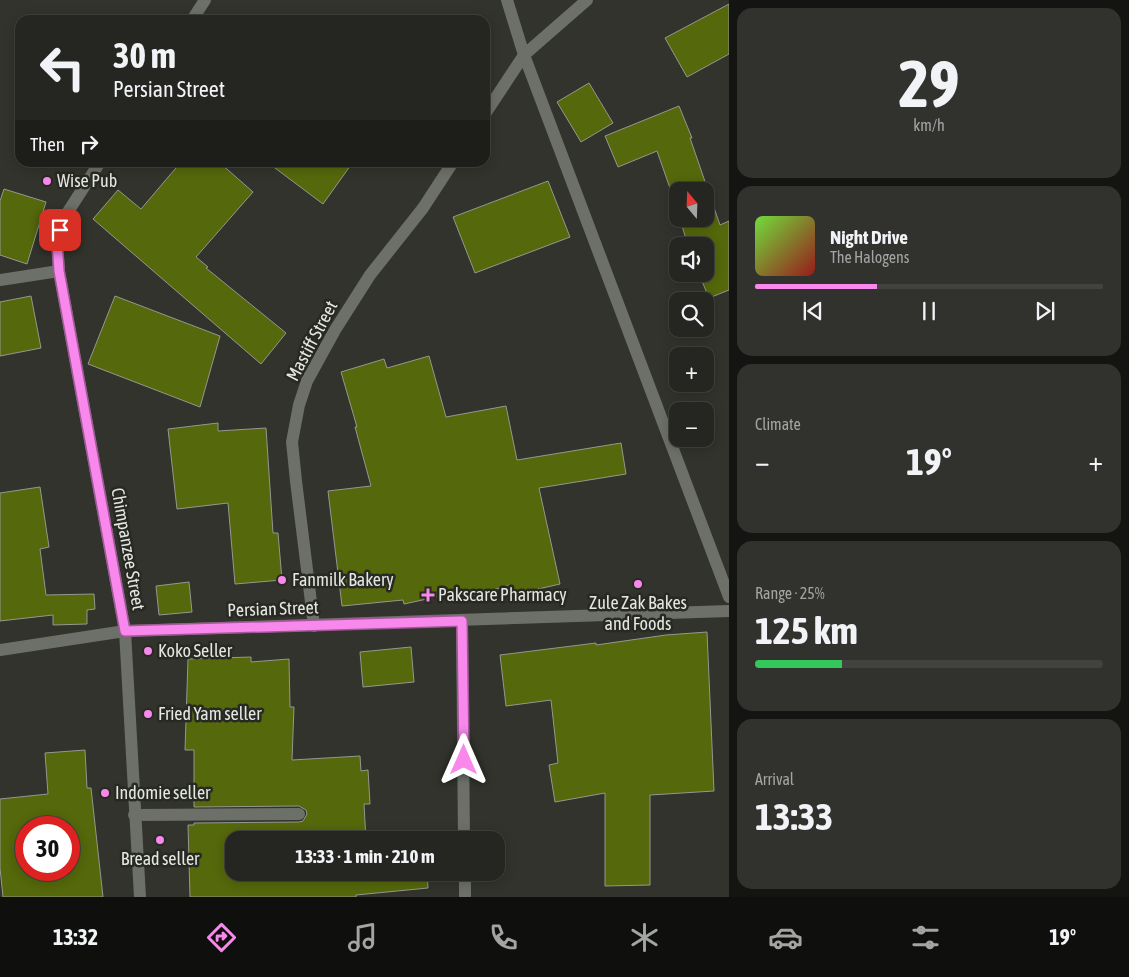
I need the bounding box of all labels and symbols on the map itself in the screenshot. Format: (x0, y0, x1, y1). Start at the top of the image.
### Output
place label: Wise Pub (57, 170, 117, 191)
marker: Wise Pub (41, 175, 53, 187)
north arrow (669, 182, 714, 228)
pin (39, 209, 81, 251)
street label: Mastiff Street (282, 297, 341, 384)
street label: Chimpanzee Street (107, 486, 150, 612)
place label: Fanmilk Bakery (292, 569, 394, 590)
marker: Fanmilk Bakery (276, 574, 288, 586)
marker: Zule Zak Bakes and Foods (632, 578, 644, 590)
place label: Pakscare Pharmacy (438, 584, 567, 605)
marker: Pakscare Pharmacy (422, 589, 434, 601)
place label: Zule Zak Bakes and Foods (589, 592, 687, 634)
street label: Persian Street (227, 596, 319, 621)
place label: Koko Seller (158, 640, 233, 661)
marker: Koko Seller (142, 645, 154, 657)
place label: Fried Yam seller (158, 703, 262, 724)
marker: Fried Yam seller (142, 708, 154, 720)
position arrow (437, 733, 489, 785)
place label: Indomie seller (115, 782, 211, 803)
marker: Indomie seller (99, 787, 111, 799)
speed limit sign: 30 (15, 816, 80, 881)
marker: Bread seller (154, 834, 166, 846)
place label: Bread seller (121, 848, 200, 869)

